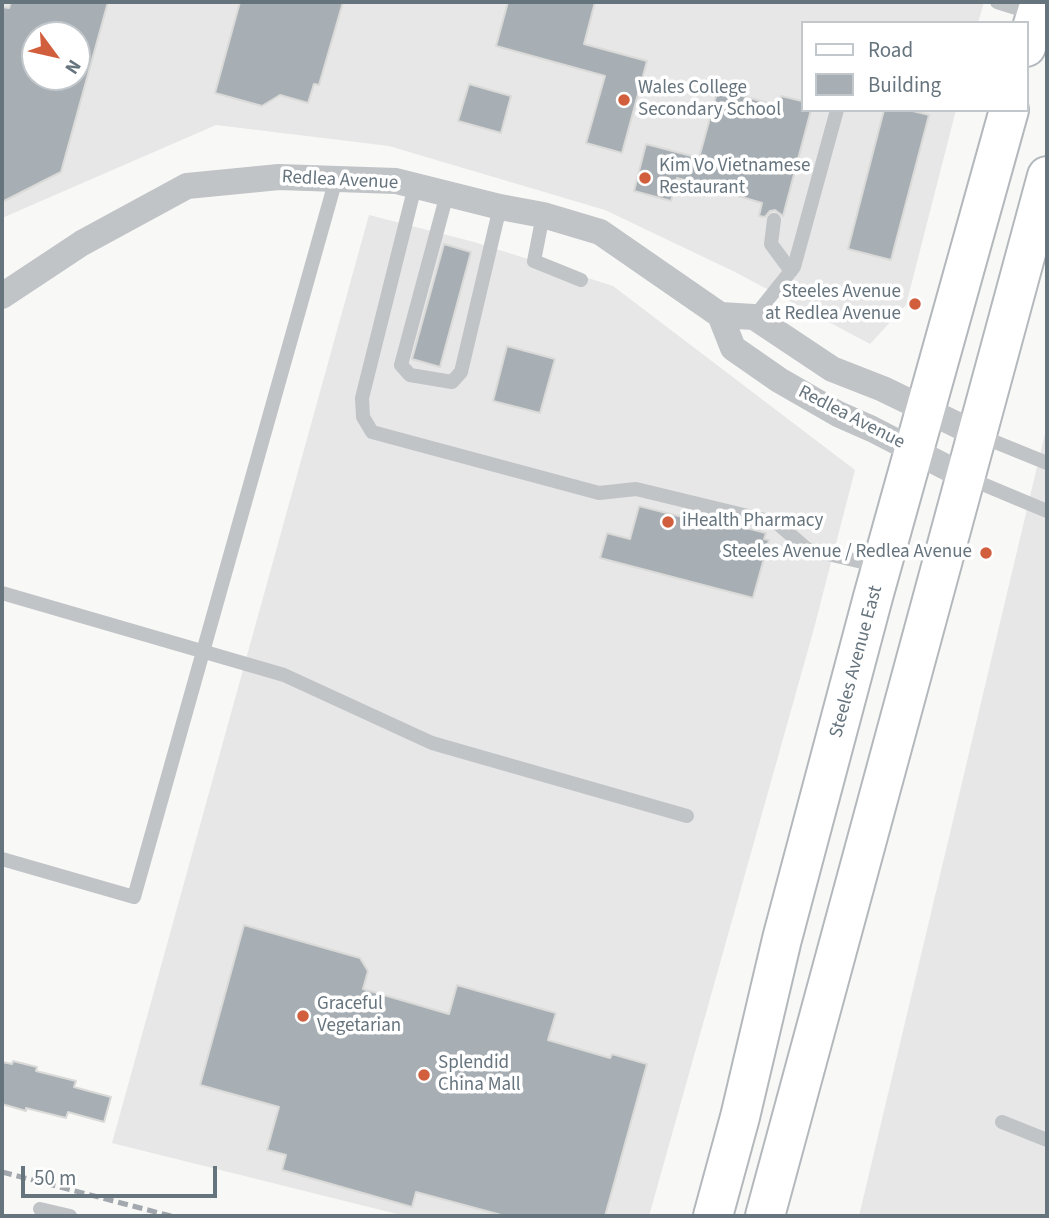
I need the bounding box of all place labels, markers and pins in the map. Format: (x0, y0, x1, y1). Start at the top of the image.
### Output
place label: Wales College Secondary School (638, 78, 781, 122)
marker: Wales College Secondary School (616, 92, 632, 108)
place label: Kim Vo Vietnamese Restaurant (659, 156, 810, 200)
marker: Kim Vo Vietnamese Restaurant (637, 170, 653, 186)
place label: Steeles Avenue at Redlea Avenue (765, 282, 901, 326)
marker: Steeles Avenue at Redlea Avenue (907, 296, 923, 312)
place label: iHealth Pharmacy (682, 511, 823, 533)
marker: iHealth Pharmacy (660, 514, 676, 530)
place label: Steeles Avenue / Redlea Avenue (722, 542, 972, 564)
marker: Steeles Avenue / Redlea Avenue (978, 545, 994, 561)
place label: Graceful Vegetarian (317, 994, 401, 1038)
marker: Graceful Vegetarian (295, 1008, 311, 1024)
place label: Splendid China Mall (438, 1053, 521, 1097)
marker: Splendid China Mall (416, 1067, 432, 1083)

